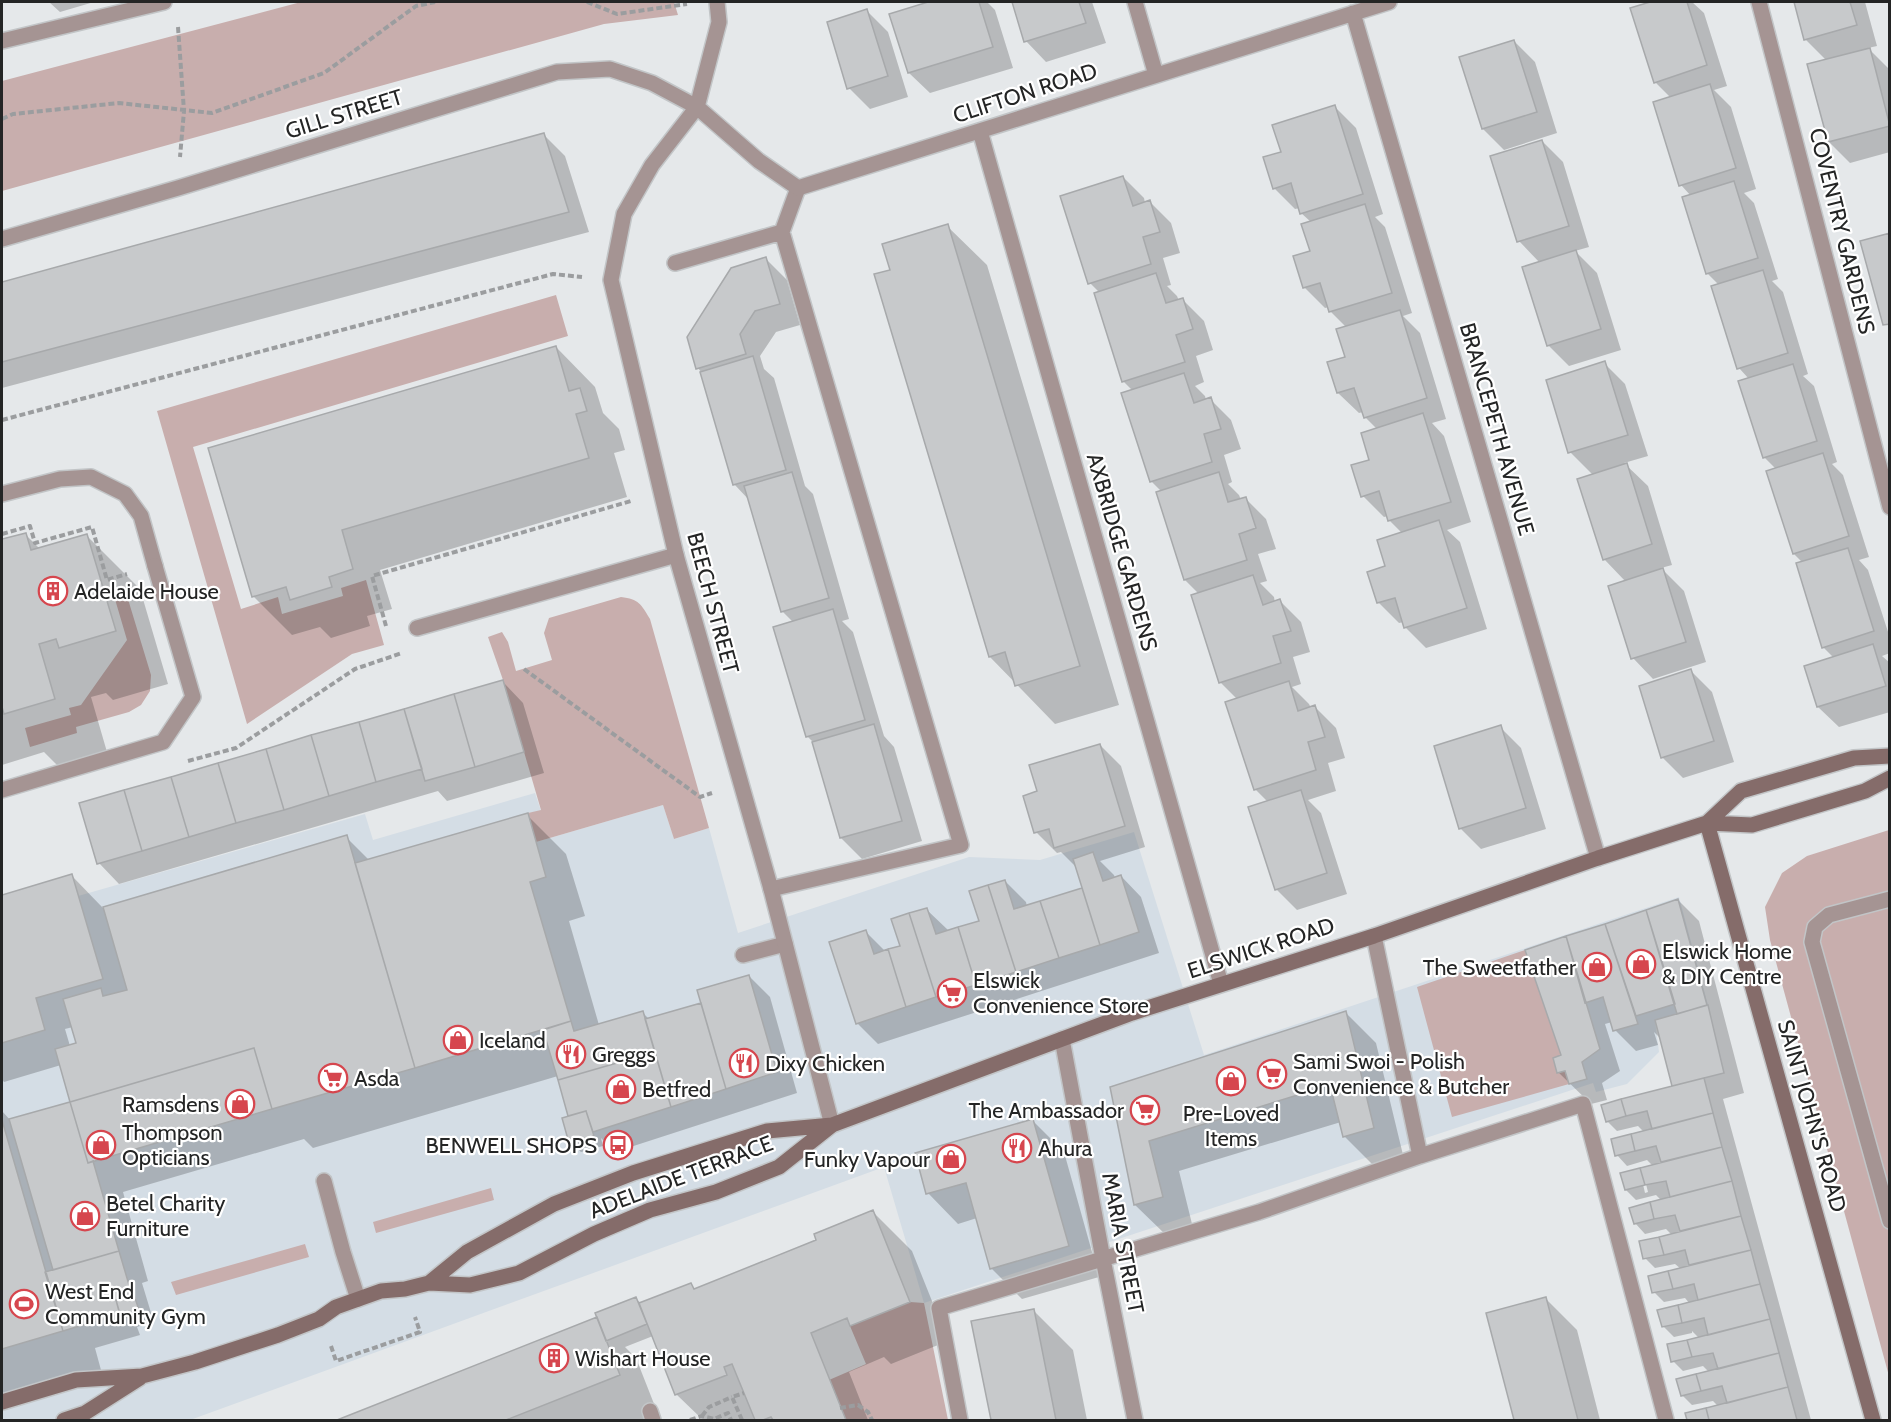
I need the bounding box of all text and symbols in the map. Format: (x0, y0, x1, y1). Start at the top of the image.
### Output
street label: CLIFTON ROAD (950, 57, 1100, 129)
street label: GILL STREET (282, 83, 406, 145)
street label: COVENTRY GARDENS (1803, 125, 1881, 337)
street label: BRANCEPETH AVENUE (1454, 320, 1540, 538)
street label: AXBRIDGE GARDENS (1081, 450, 1163, 654)
street label: BEECH STREET (681, 529, 745, 677)
building icon: Adelaide House (37, 575, 69, 607)
place label: Adelaide House (74, 578, 219, 605)
street label: ELSWICK ROAD (1184, 912, 1338, 984)
place label: Elswick Home & DIY Centre (1662, 938, 1792, 990)
shop icon: Elswick Home & DIY Centre (1625, 948, 1657, 980)
shop icon: The Sweetfather (1581, 951, 1613, 983)
place label: The Sweetfather (1423, 954, 1576, 981)
place label: Elswick Convenience Store (973, 967, 1149, 1019)
supermarket icon: Elswick Convenience Store (936, 977, 968, 1009)
street label: SAINT JOHN'S ROAD (1772, 1017, 1852, 1215)
shop icon: Iceland (442, 1024, 474, 1056)
place label: Iceland (479, 1027, 546, 1054)
restaurant icon: Greggs (555, 1038, 587, 1070)
place label: Greggs (592, 1041, 656, 1068)
restaurant icon: Dixy Chicken (728, 1047, 760, 1079)
place label: Sami Swoi - Polish Convenience & Butcher (1293, 1048, 1509, 1100)
place label: Dixy Chicken (765, 1050, 885, 1077)
supermarket icon: Sami Swoi - Polish Convenience & Butcher (1256, 1058, 1288, 1090)
supermarket icon: Asda (317, 1062, 349, 1094)
place label: Asda (354, 1065, 400, 1092)
shop icon: Pre-Loved Items (1215, 1065, 1247, 1097)
shop icon: Betfred (605, 1073, 637, 1105)
place label: Betfred (642, 1076, 711, 1103)
shop icon: Ramsdens (224, 1088, 256, 1120)
place label: Ramsdens (122, 1091, 219, 1118)
supermarket icon: The Ambassador (1129, 1094, 1161, 1126)
place label: The Ambassador (969, 1097, 1124, 1124)
place label: Pre-Loved Items (1183, 1100, 1279, 1152)
place label: Thompson Opticians (122, 1119, 223, 1171)
shop icon: Thompson Opticians (85, 1129, 117, 1161)
bus stop icon: BENWELL SHOPS (602, 1129, 634, 1161)
street label: ADELAIDE TERRACE (585, 1130, 777, 1224)
place label: BENWELL SHOPS (425, 1132, 597, 1159)
restaurant icon: Ahura (1001, 1132, 1033, 1164)
place label: Ahura (1038, 1135, 1093, 1162)
shop icon: Funky Vapour (935, 1143, 967, 1175)
place label: Funky Vapour (804, 1146, 930, 1173)
street label: MARIA STREET (1096, 1170, 1150, 1316)
place label: Betel Charity Furniture (106, 1190, 225, 1242)
shop icon: Betel Charity Furniture (69, 1200, 101, 1232)
place label: West End Community Gym (45, 1278, 206, 1330)
sports icon: West End Community Gym (8, 1288, 40, 1320)
building icon: Wishart House (538, 1342, 570, 1374)
place label: Wishart House (575, 1345, 711, 1372)

